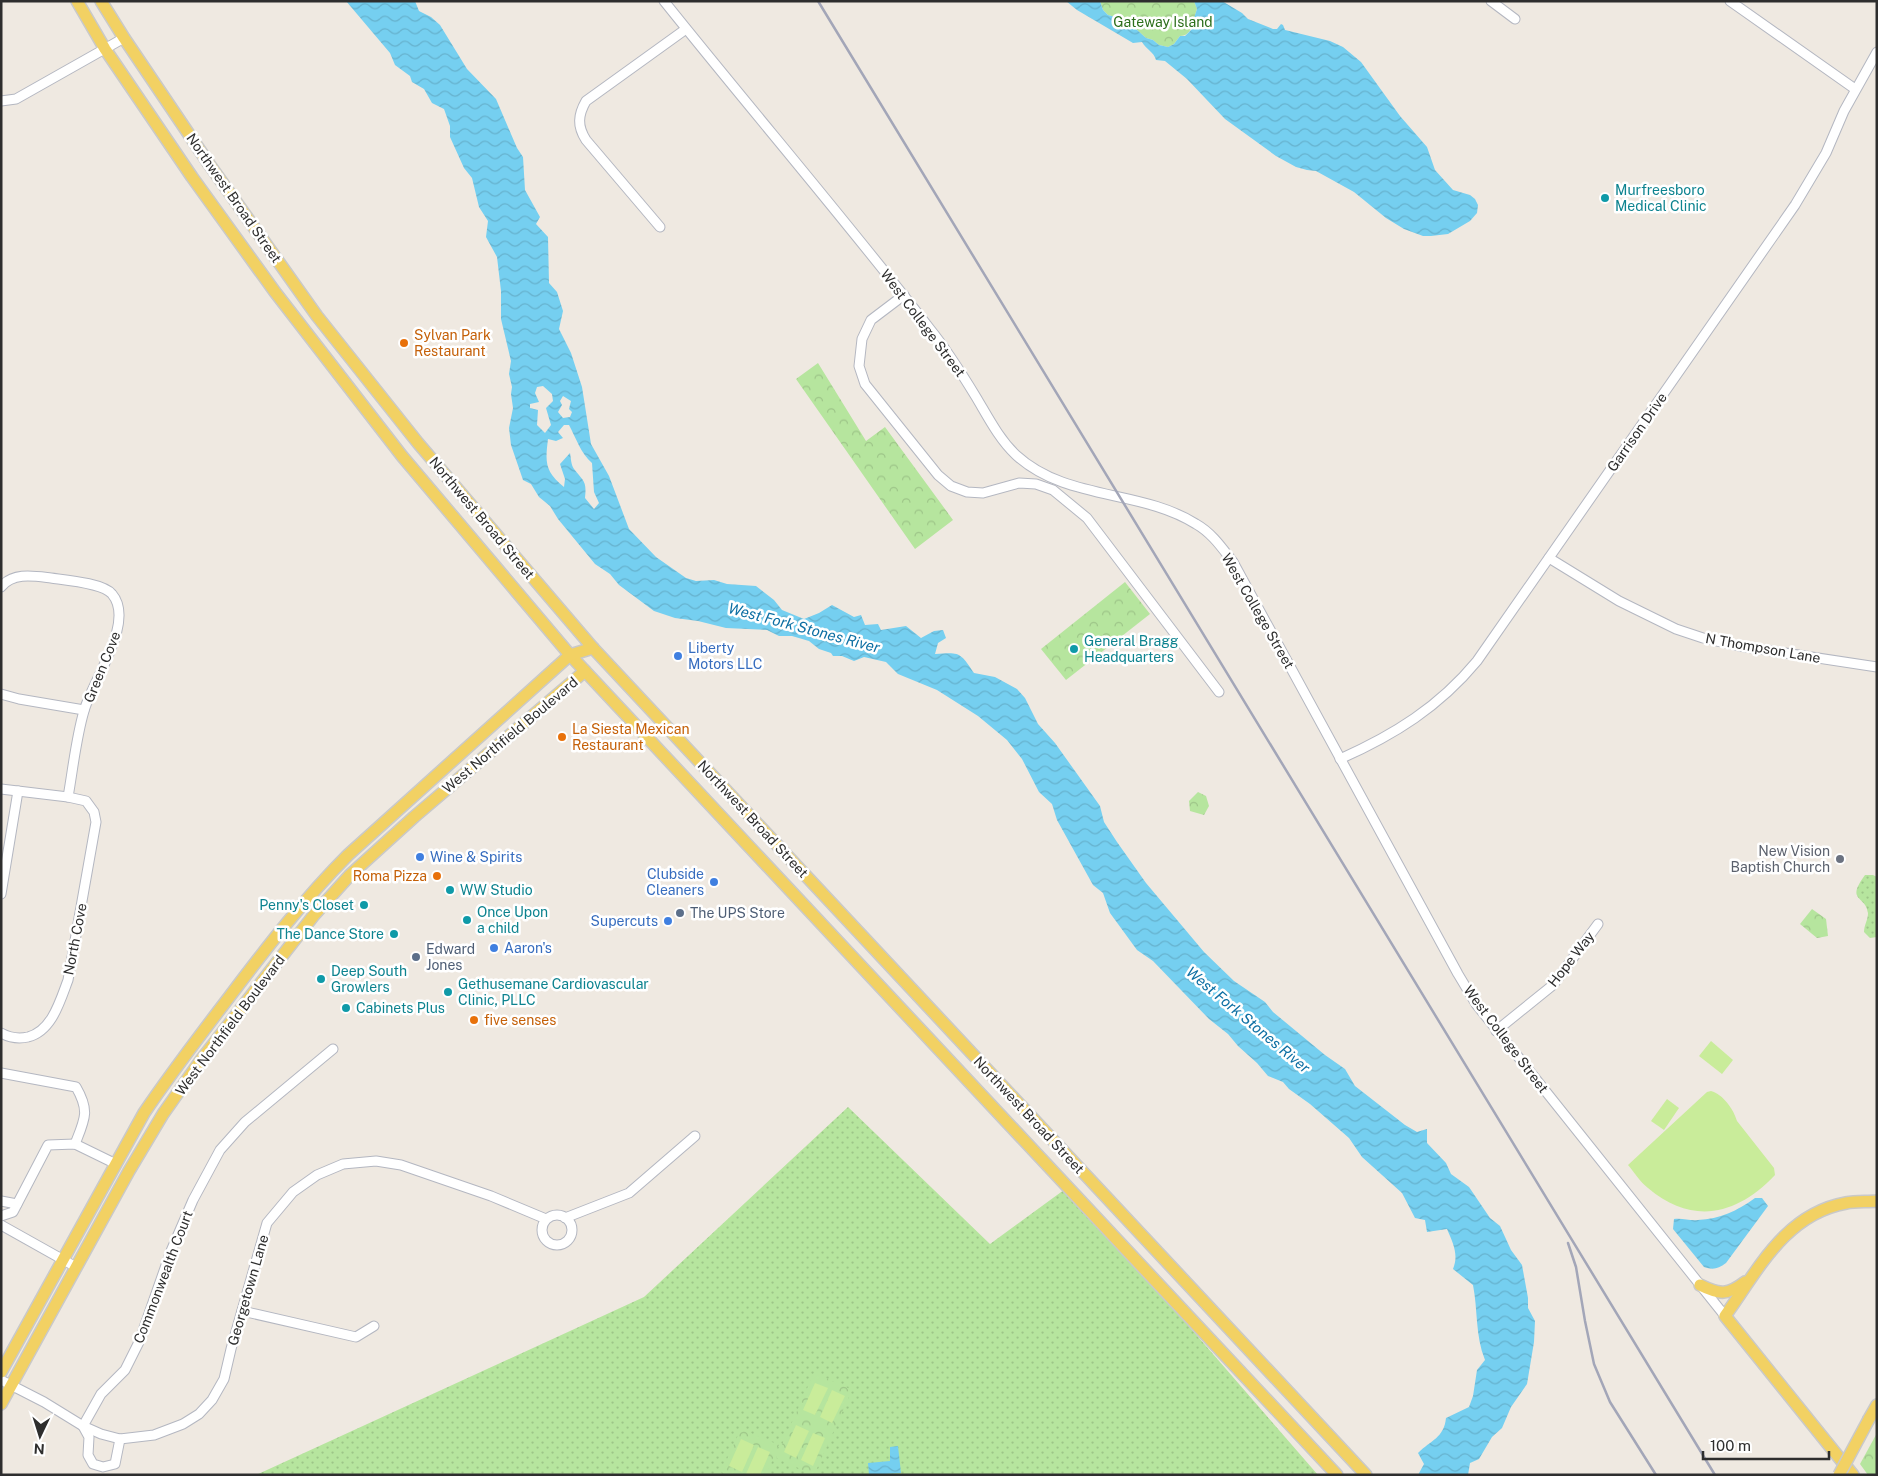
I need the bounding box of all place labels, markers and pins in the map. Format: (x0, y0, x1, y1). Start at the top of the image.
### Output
place label: Murfreesboro Medical Clinic (1615, 182, 1707, 214)
marker: Murfreesboro Medical Clinic (1599, 192, 1611, 204)
place label: Sylvan Park Restaurant (414, 327, 491, 359)
marker: Sylvan Park Restaurant (398, 337, 410, 349)
place label: General Bragg Headquarters (1084, 633, 1179, 665)
place label: Liberty Motors LLC (688, 640, 762, 672)
marker: General Bragg Headquarters (1068, 643, 1080, 655)
marker: Liberty Motors LLC (672, 650, 684, 662)
place label: La Siesta Mexican Restaurant (572, 721, 690, 753)
marker: La Siesta Mexican Restaurant (556, 731, 568, 743)
place label: New Vision Baptish Church (1731, 843, 1830, 875)
place label: Wine & Spirits (430, 849, 522, 865)
marker: Wine & Spirits (414, 851, 426, 863)
marker: New Vision Baptish Church (1834, 853, 1846, 865)
place label: Clubside Cleaners (646, 866, 704, 898)
place label: Roma Pizza (353, 868, 427, 884)
marker: Roma Pizza (431, 870, 443, 882)
marker: Clubside Cleaners (708, 876, 720, 888)
place label: WW Studio (460, 882, 533, 898)
marker: WW Studio (444, 884, 456, 896)
place label: Penny's Closet (259, 897, 354, 913)
marker: Penny's Closet (358, 899, 370, 911)
place label: Once Upon a child (477, 904, 548, 936)
place label: The UPS Store (690, 905, 785, 921)
marker: The UPS Store (674, 907, 686, 919)
place label: Supercuts (591, 913, 658, 929)
marker: Once Upon a child (461, 914, 473, 926)
marker: Supercuts (662, 915, 674, 927)
place label: The Dance Store (276, 926, 384, 942)
marker: The Dance Store (388, 928, 400, 940)
place label: Aaron's (504, 940, 552, 956)
place label: Edward Jones (426, 941, 475, 973)
marker: Aaron's (488, 942, 500, 954)
marker: Edward Jones (410, 951, 422, 963)
place label: Deep South Growlers (331, 963, 407, 995)
marker: Deep South Growlers (315, 973, 327, 985)
place label: Gethusemane Cardiovascular Clinic, PLLC (458, 976, 649, 1008)
marker: Gethusemane Cardiovascular Clinic, PLLC (442, 986, 454, 998)
place label: Cabinets Plus (356, 1000, 445, 1016)
marker: Cabinets Plus (340, 1002, 352, 1014)
place label: five senses (484, 1012, 556, 1028)
marker: five senses (468, 1014, 480, 1026)

